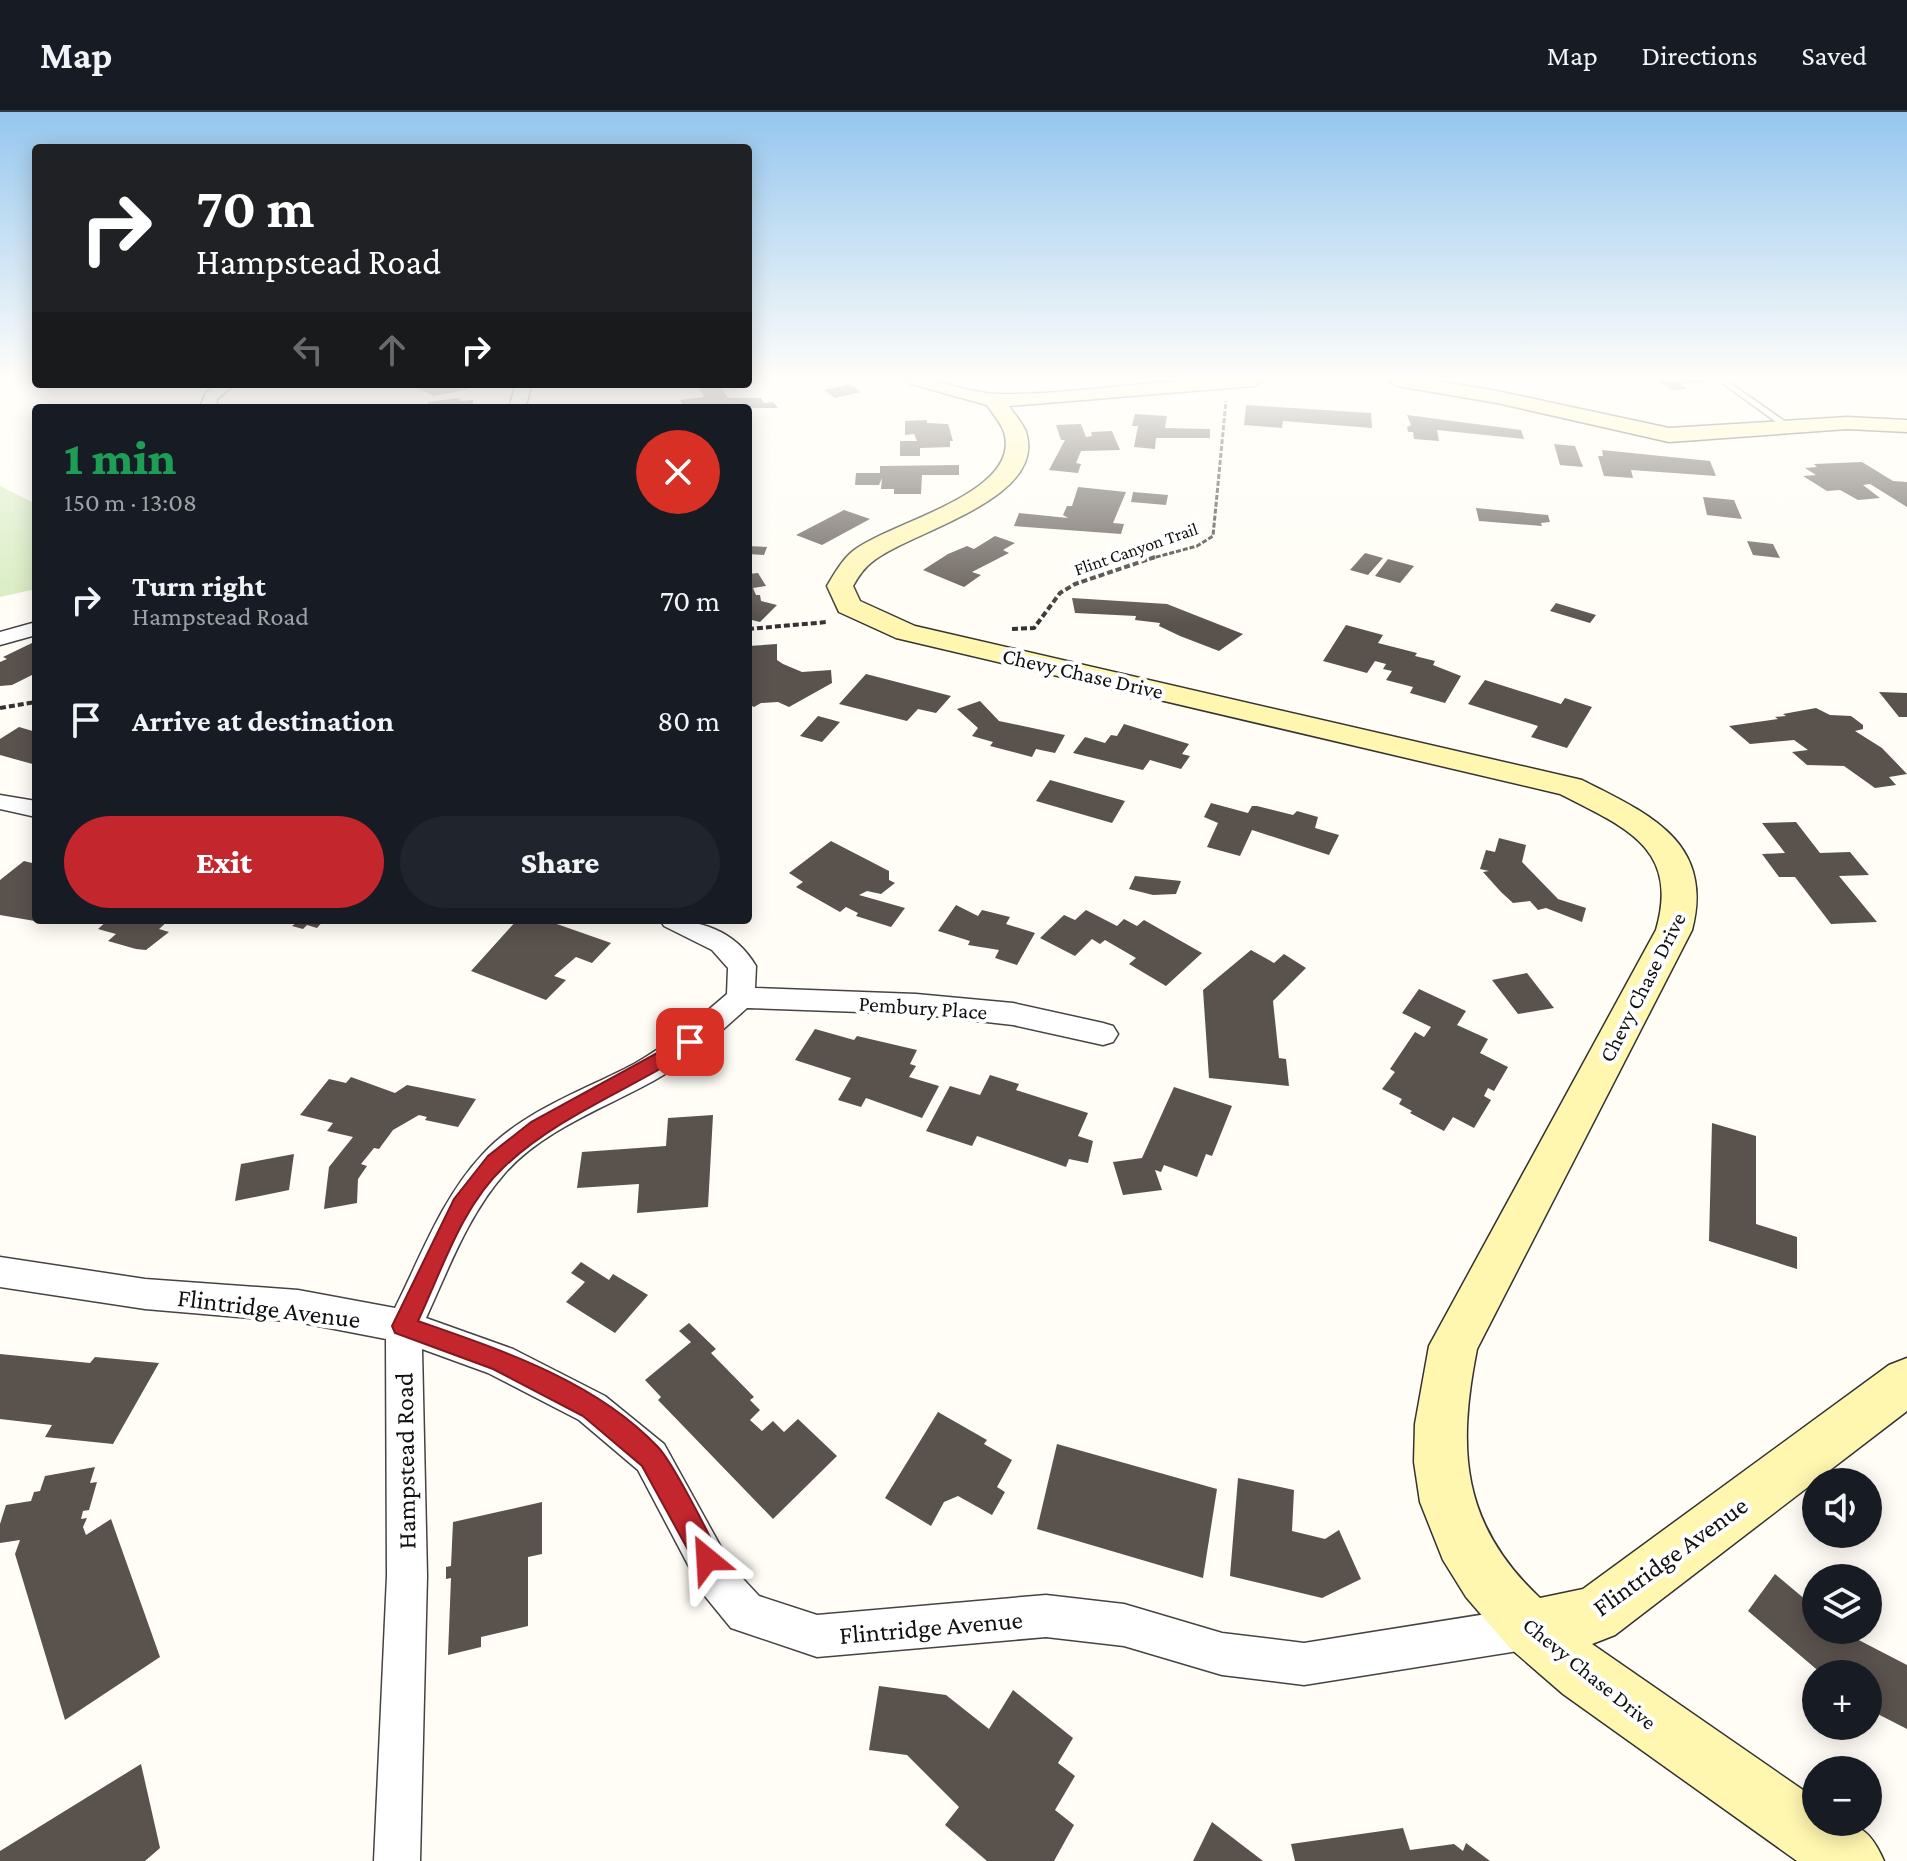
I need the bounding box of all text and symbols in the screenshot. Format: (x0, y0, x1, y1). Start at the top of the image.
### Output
text: Map (40, 34, 113, 76)
text: Map (1547, 40, 1598, 71)
text: Directions (1642, 40, 1757, 71)
text: Saved (1801, 40, 1867, 71)
icon: right (64, 176, 168, 280)
text: 70 m (196, 177, 315, 239)
text: Hampstead Road (196, 242, 441, 282)
icon: left (286, 328, 330, 372)
icon: ahead (370, 328, 414, 372)
icon: right (454, 328, 498, 372)
button: close (636, 430, 720, 514)
text: 1 min (64, 431, 176, 484)
text: 150 m · 13:08 (64, 488, 197, 517)
street label: Flint Canyon Trail (1071, 518, 1201, 580)
text: Turn right (132, 569, 266, 602)
icon: right (64, 578, 108, 622)
text: 70 m (660, 584, 720, 617)
text: Hampstead Road (132, 602, 309, 631)
street label: Chevy Chase Drive (1000, 643, 1166, 704)
icon: arrive (64, 698, 108, 742)
text: Arrive at destination (132, 704, 394, 737)
text: 80 m (657, 704, 720, 737)
button: Exit (64, 816, 384, 908)
button: Share (400, 816, 720, 908)
street label: Chevy Chase Drive (1594, 908, 1691, 1066)
street label: Pembury Place (858, 991, 988, 1024)
pin (656, 1008, 724, 1076)
icon: arrive (668, 1020, 712, 1064)
street label: Flintridge Avenue (176, 1283, 362, 1334)
street label: Hampstead Road (389, 1372, 422, 1550)
map controls (1802, 1468, 1882, 1836)
button: sound (1802, 1468, 1882, 1548)
street label: Flintridge Avenue (1587, 1491, 1753, 1622)
position arrow (665, 1517, 749, 1601)
button: layers (1802, 1564, 1882, 1644)
street label: Flintridge Avenue (838, 1605, 1024, 1650)
street label: Chevy Chase Drive (1518, 1612, 1661, 1735)
button: + (1802, 1660, 1882, 1740)
button: − (1802, 1756, 1882, 1836)

